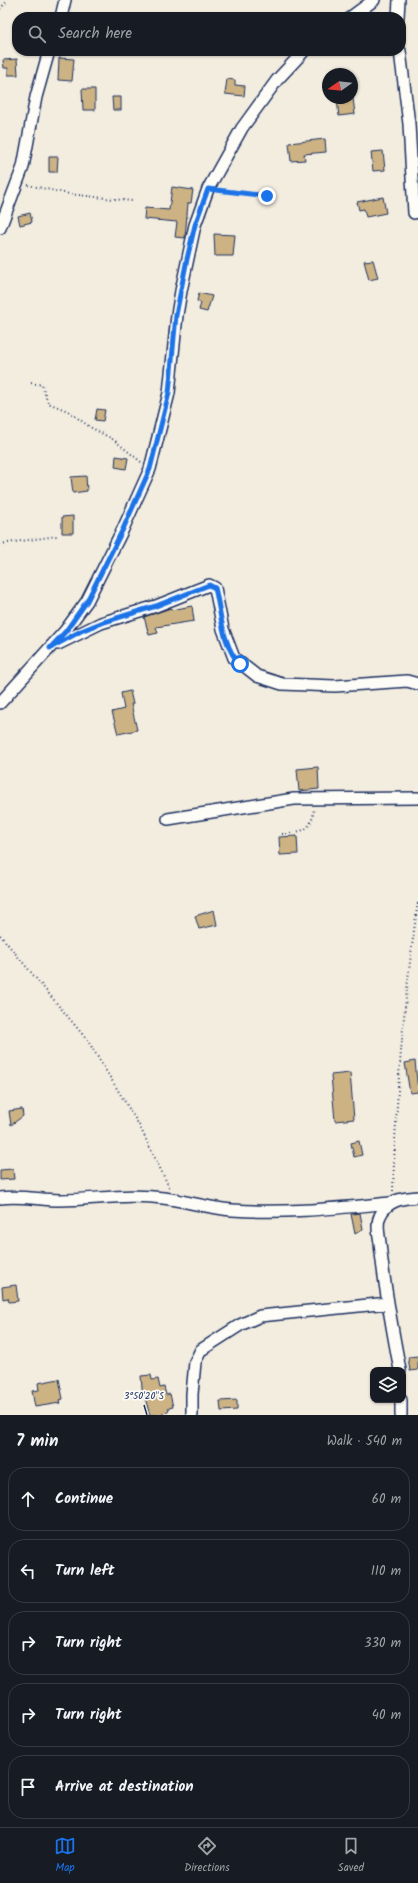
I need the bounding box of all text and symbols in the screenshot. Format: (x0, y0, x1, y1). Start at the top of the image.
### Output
search box (12, 12, 406, 56)
text: Search here (58, 22, 132, 46)
icon: search (26, 23, 48, 45)
north arrow (322, 68, 358, 104)
route end (258, 187, 276, 205)
route start (231, 655, 249, 673)
map controls (370, 1367, 406, 1403)
button: layers (370, 1367, 406, 1403)
text: 3°50'20"S (124, 1388, 165, 1404)
text: 7 min (16, 1428, 58, 1455)
text: Walk · 540 m (327, 1431, 402, 1452)
text: Continue (55, 1487, 113, 1511)
icon: ahead (17, 1488, 39, 1510)
text: 60 m (372, 1489, 401, 1510)
text: Turn left (55, 1559, 115, 1583)
icon: left (17, 1560, 39, 1582)
text: 110 m (371, 1561, 401, 1582)
text: Turn right (55, 1631, 122, 1655)
icon: right (17, 1632, 39, 1654)
text: 330 m (364, 1633, 401, 1654)
text: Turn right (55, 1703, 122, 1727)
icon: right (17, 1704, 39, 1726)
text: 40 m (372, 1705, 401, 1726)
text: Arrive at destination (55, 1775, 194, 1799)
icon: arrive (17, 1776, 39, 1798)
tab: Map (54, 1835, 76, 1877)
tab: Directions (184, 1835, 230, 1877)
tab: Saved (338, 1835, 364, 1877)

